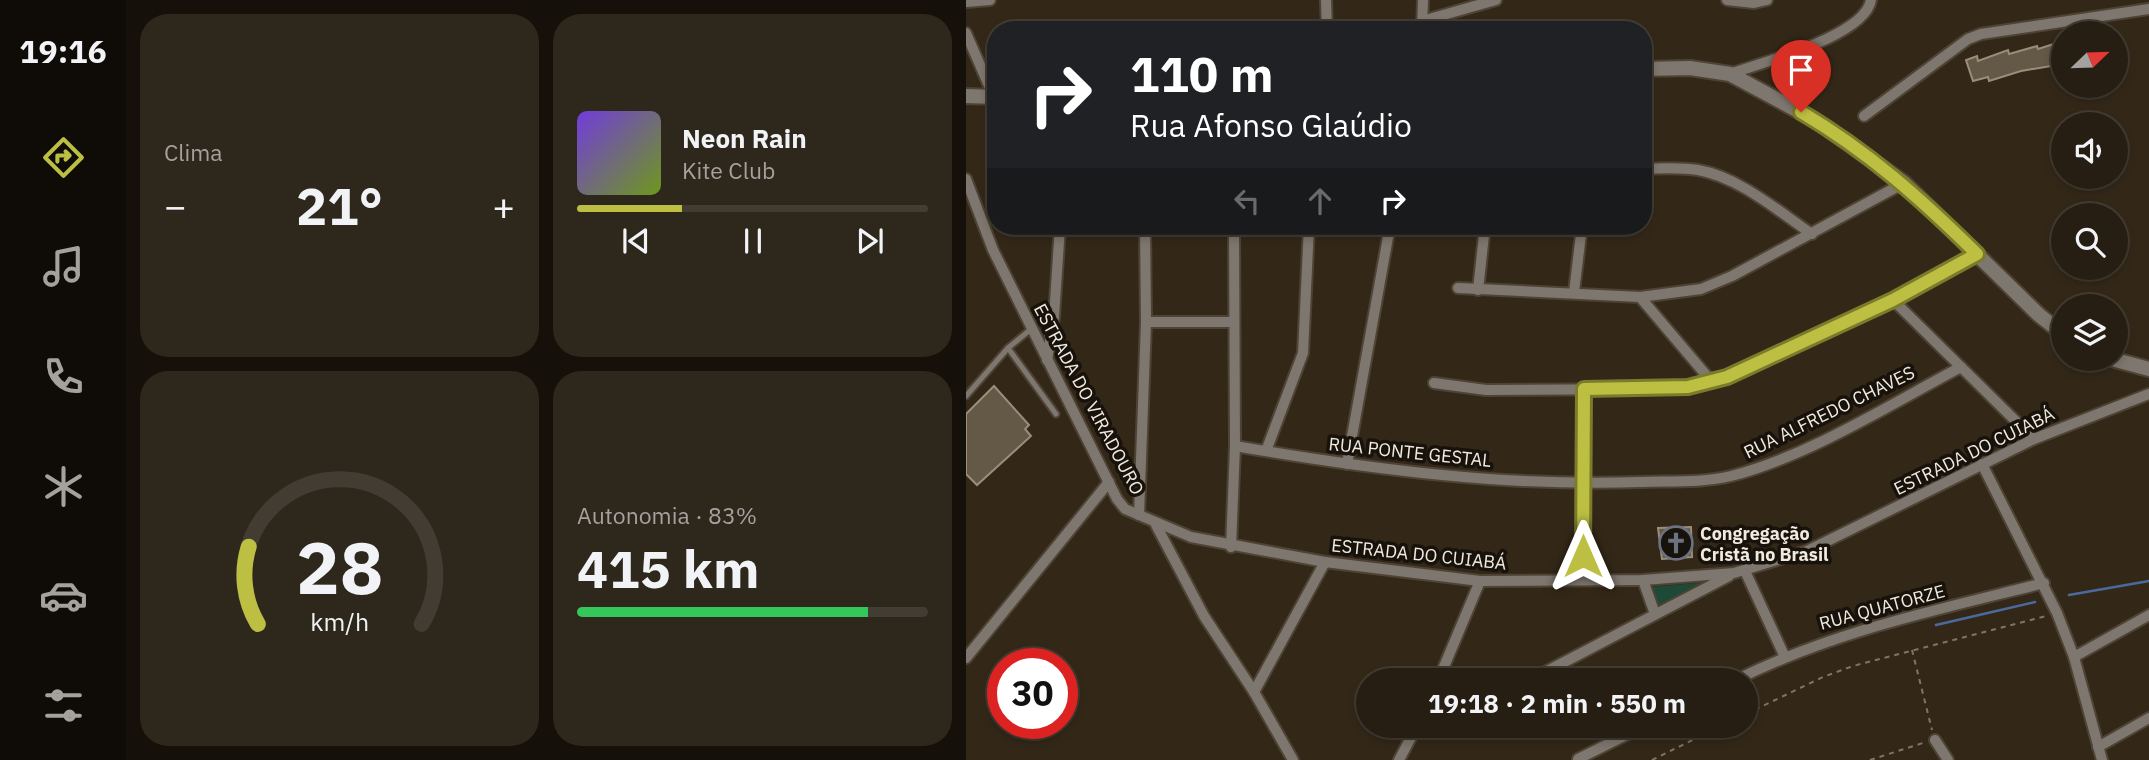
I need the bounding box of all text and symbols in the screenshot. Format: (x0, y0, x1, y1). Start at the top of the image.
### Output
north arrow (2051, 21, 2128, 98)
map controls (2051, 21, 2128, 371)
text: 19:16 (19, 30, 107, 72)
pin (1771, 40, 1831, 112)
text: 110 m (1130, 42, 1274, 105)
icon: right (1015, 49, 1106, 140)
icon: arrive (1782, 51, 1820, 89)
text: Rua Afonso Glaúdio (1130, 104, 1412, 146)
button: sound (2051, 112, 2128, 189)
text: Neon Rain (682, 121, 807, 155)
icon: directions (39, 133, 88, 182)
text: Clima (164, 137, 223, 167)
text: Kite Club (682, 155, 775, 185)
text: 21° (296, 172, 383, 239)
text: − (164, 181, 187, 230)
text: + (492, 181, 515, 230)
icon: left (1228, 182, 1266, 220)
icon: ahead (1301, 182, 1339, 220)
icon: right (1374, 182, 1412, 220)
button: search (2051, 203, 2128, 280)
icon: previous (617, 222, 655, 260)
icon: pause (734, 222, 772, 260)
icon: next (851, 222, 889, 260)
icon: music (39, 242, 88, 291)
button: layers (2051, 294, 2128, 371)
street label: ESTRADA DO VIRADOURO (1029, 300, 1149, 498)
icon: phone (39, 352, 88, 401)
street label: RUA ALFREDO CHAVES (1740, 361, 1918, 463)
street label: ESTRADA DO CUIABÁ (1890, 402, 2059, 500)
street label: RUA PONTE GESTAL (1328, 432, 1492, 472)
icon: climate (39, 462, 88, 511)
text: Autonomia · 83% (577, 500, 757, 530)
position arrow (1546, 519, 1620, 593)
text: 28 (296, 520, 383, 615)
place label: Congregação Cristã no Brasil (1700, 522, 1829, 566)
church icon: Congregação Cristã no Brasil (1657, 524, 1695, 562)
street label: ESTRADA DO CUIABÁ (1330, 533, 1508, 575)
text: 415 km (577, 535, 759, 602)
icon: car (39, 571, 88, 620)
street label: RUA QUATORZE (1817, 579, 1947, 635)
text: km/h (310, 605, 369, 638)
speed limit sign: 30 (987, 648, 1078, 739)
icon: filters (39, 681, 88, 730)
text: 19:18 · 2 min · 550 m (1428, 686, 1686, 720)

